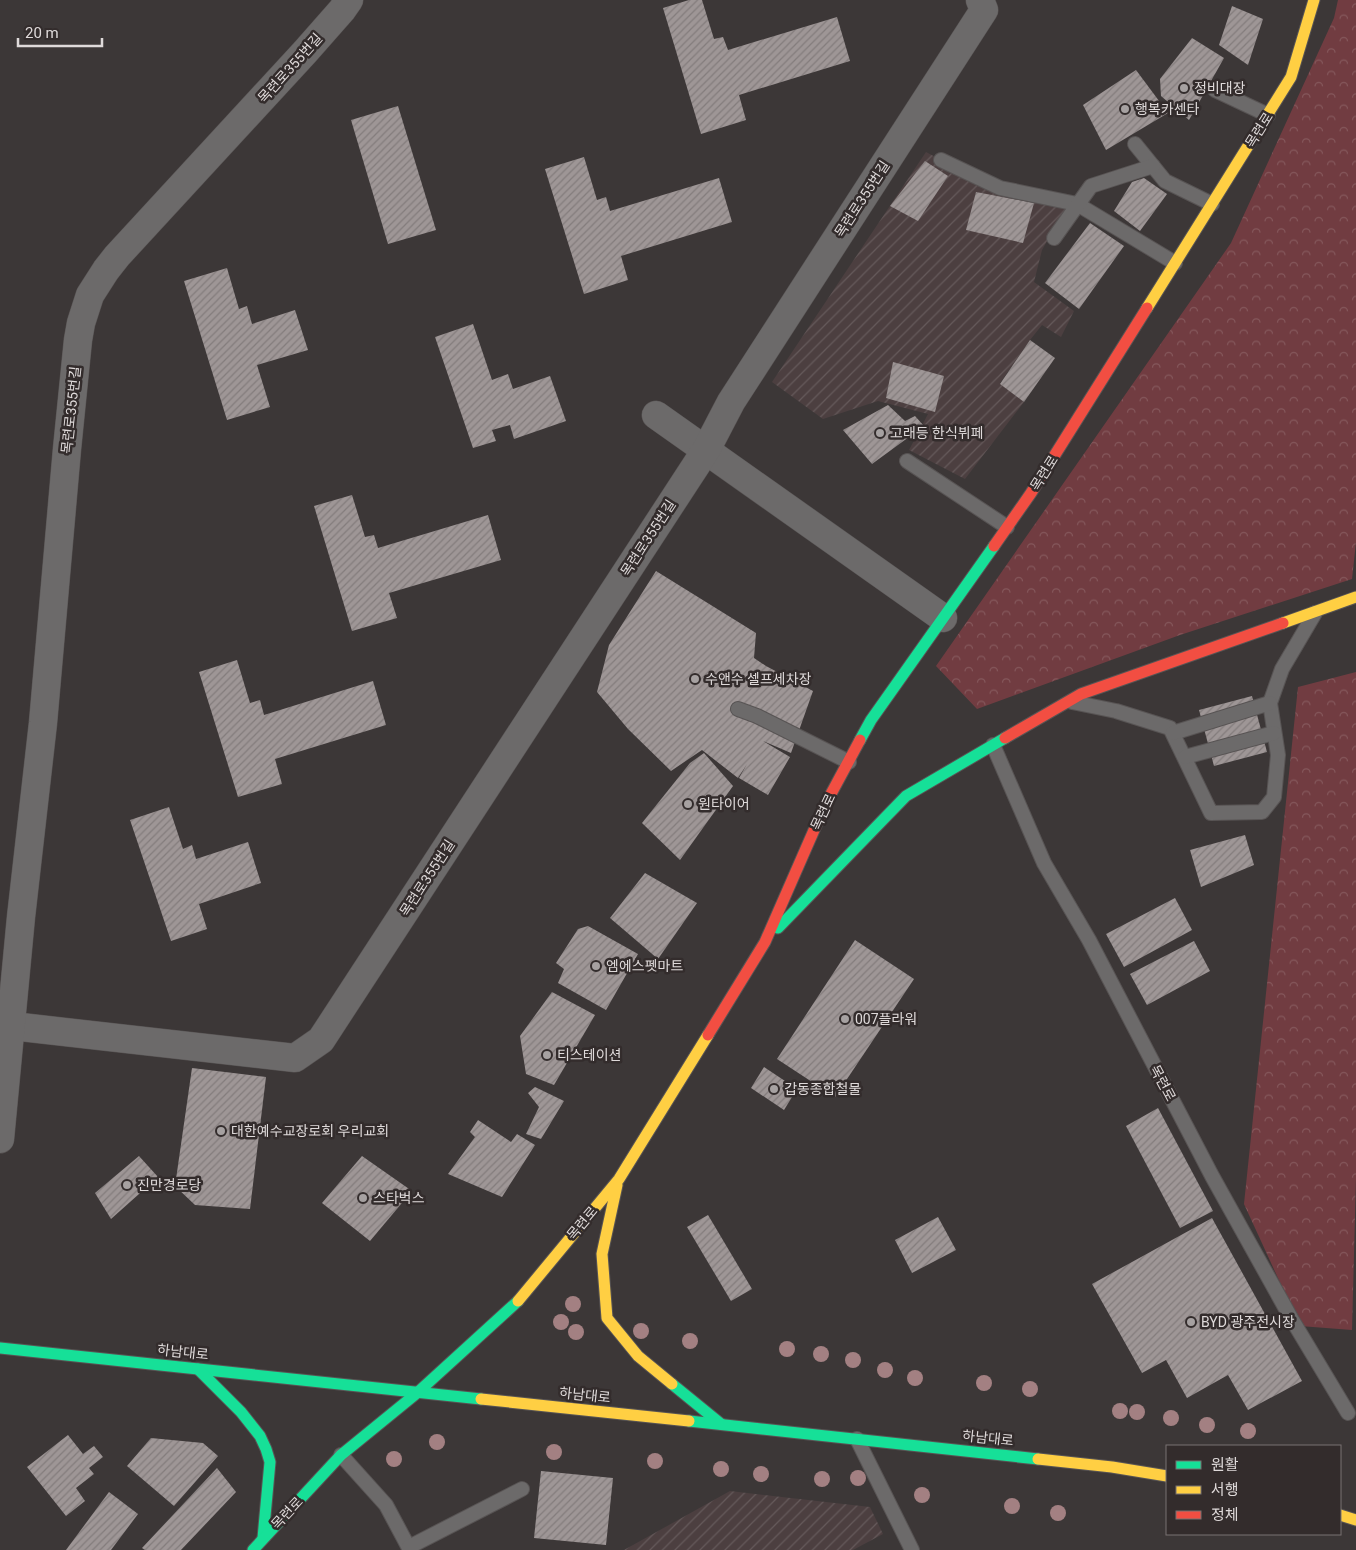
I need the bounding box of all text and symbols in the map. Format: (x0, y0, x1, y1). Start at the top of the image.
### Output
scale bar (18, 15, 101, 47)
text: 20 m (25, 24, 59, 42)
street label: 목련로355번길 (255, 30, 325, 106)
place label: 정비대장 (1194, 80, 1246, 96)
marker: 정비대장 (1178, 82, 1190, 94)
place label: 행복카센타 (1135, 101, 1200, 117)
marker: 행복카센타 (1119, 103, 1131, 115)
street label: 목련로 (1242, 109, 1276, 151)
street label: 목련로355번길 (831, 158, 893, 240)
street label: 목련로355번길 (58, 365, 84, 455)
place label: 고래등 한식뷔페 (890, 425, 984, 441)
marker: 고래등 한식뷔페 (874, 427, 886, 439)
street label: 목련로 (1027, 452, 1061, 494)
street label: 목련로355번길 (617, 497, 679, 579)
place label: 수앤수 셀프세차장 (705, 671, 812, 687)
marker: 수앤수 셀프세차장 (689, 673, 701, 685)
street label: 목련로 (808, 791, 838, 833)
place label: 원타이어 (698, 796, 750, 812)
marker: 원타이어 (682, 798, 694, 810)
street label: 목련로355번길 (396, 837, 458, 919)
place label: 엠에스펫마트 (606, 958, 683, 974)
marker: 엠에스펫마트 (590, 960, 602, 972)
place label: 007플라워 (855, 1011, 917, 1027)
marker: 007플라워 (839, 1013, 851, 1025)
place label: 티스테이션 (557, 1047, 621, 1063)
marker: 티스테이션 (541, 1049, 553, 1061)
street label: 목련로 (1147, 1062, 1179, 1104)
place label: 갑동종합철물 (784, 1081, 861, 1097)
marker: 갑동종합철물 (768, 1083, 780, 1095)
place label: 대한예수교장로회 우리교회 (231, 1123, 389, 1139)
marker: 대한예수교장로회 우리교회 (215, 1125, 227, 1137)
place label: 진만경로당 (137, 1177, 202, 1193)
marker: 진만경로당 (121, 1179, 133, 1191)
place label: 스타벅스 (373, 1190, 425, 1206)
marker: 스타벅스 (357, 1192, 369, 1204)
street label: 목련로 (563, 1203, 601, 1243)
place label: BYD 광주전시장 (1201, 1314, 1295, 1330)
marker: BYD 광주전시장 (1185, 1316, 1197, 1328)
street label: 하남대로 (157, 1341, 210, 1363)
street label: 하남대로 (559, 1384, 612, 1406)
street label: 하남대로 (962, 1427, 1015, 1449)
legend (1166, 1445, 1341, 1535)
text: 원활 (1211, 1456, 1239, 1474)
text: 서행 (1211, 1481, 1239, 1499)
street label: 목련로 (268, 1493, 306, 1533)
text: 정체 (1211, 1506, 1239, 1524)

